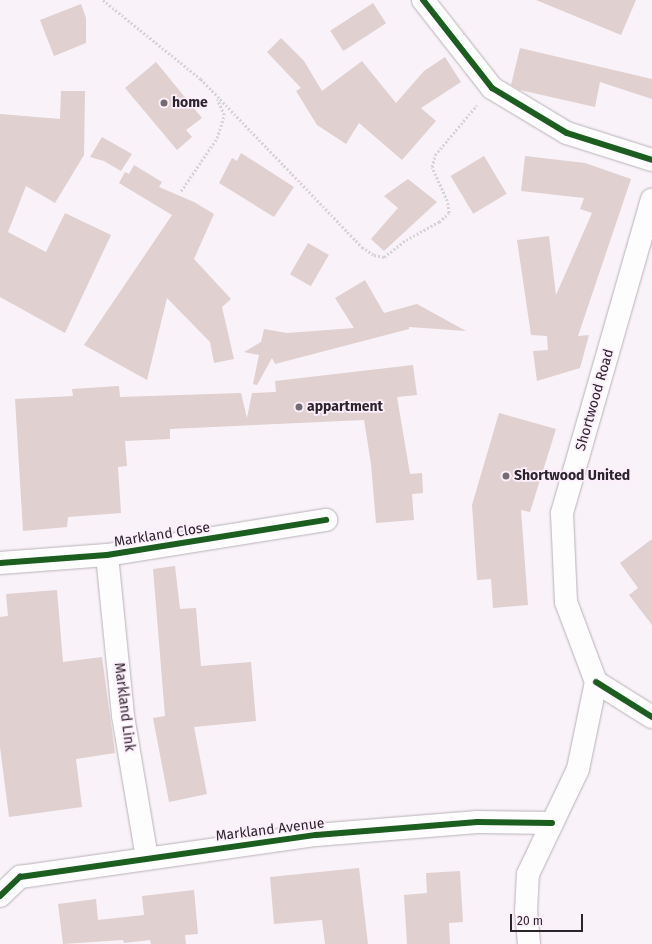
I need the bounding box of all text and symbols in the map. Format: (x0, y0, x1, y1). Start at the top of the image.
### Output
place label: home (172, 95, 208, 111)
marker: home (159, 98, 169, 108)
street label: Shortwood Road (572, 347, 618, 453)
place label: appartment (307, 399, 383, 415)
marker: appartment (294, 402, 304, 412)
place label: Shortwood United (514, 468, 630, 484)
marker: Shortwood United (501, 471, 511, 481)
street label: Markland Close (113, 519, 211, 551)
street label: Markland Link (110, 662, 138, 752)
street label: Markland Avenue (215, 815, 325, 845)
scale bar (512, 906, 585, 932)
text: 20 m (517, 914, 543, 928)

